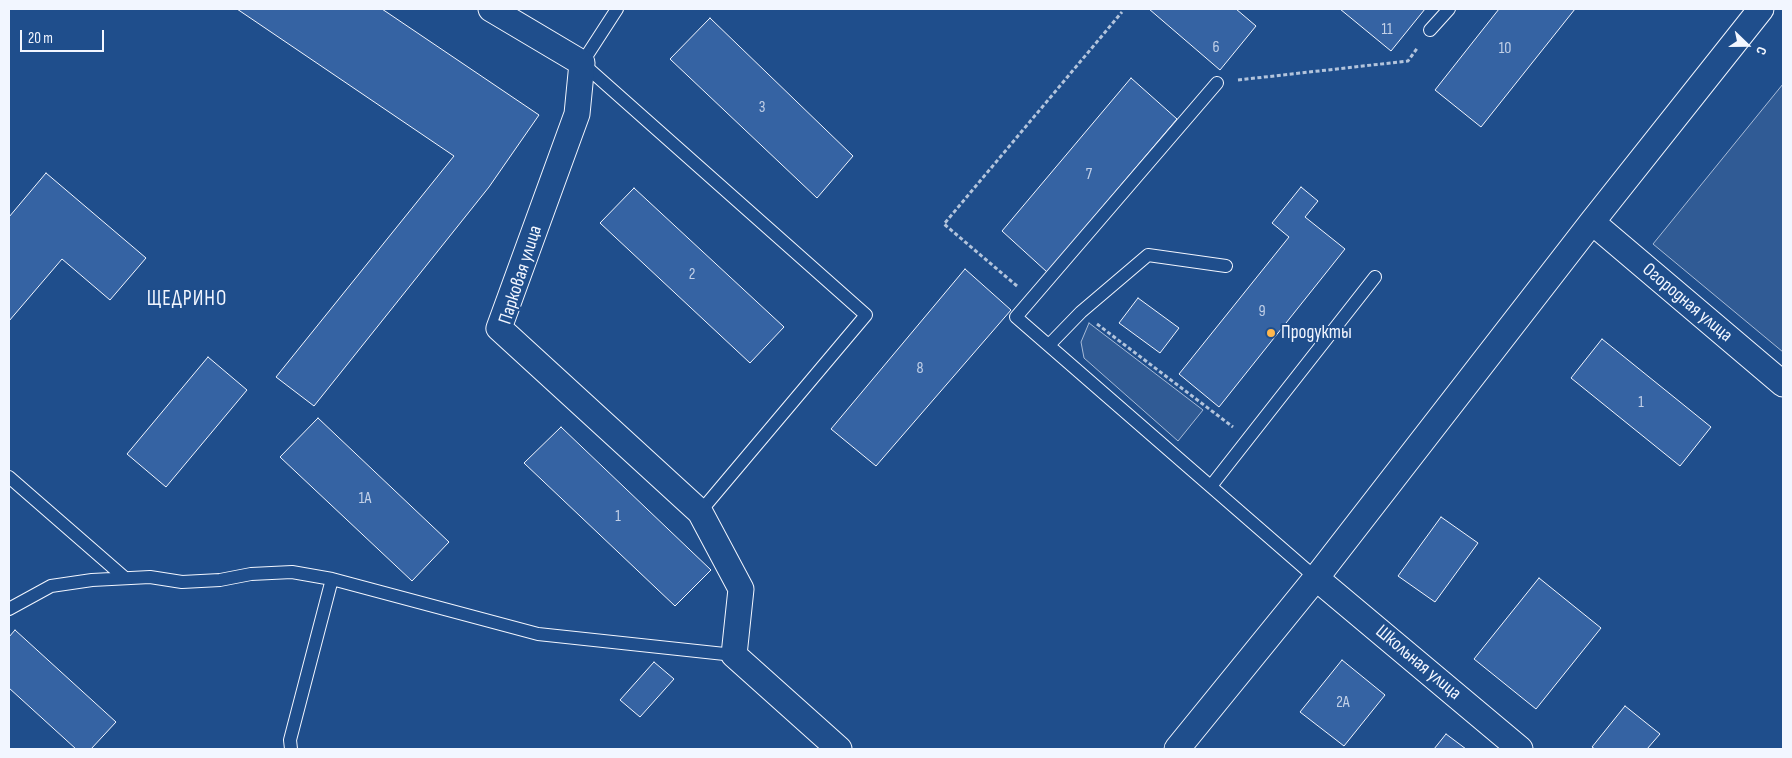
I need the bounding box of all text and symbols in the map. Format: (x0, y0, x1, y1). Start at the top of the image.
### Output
scale bar (22, 20, 106, 52)
house number: 11 (1381, 20, 1393, 40)
north arrow (1722, 20, 1772, 70)
text: 20 m (28, 29, 53, 48)
house number: 6 (1212, 38, 1220, 58)
house number: 10 (1499, 39, 1511, 59)
text: С (1752, 44, 1771, 57)
house number: 3 (759, 98, 765, 118)
house number: 7 (1086, 165, 1092, 185)
street label: Парковая улица (494, 223, 548, 327)
street label: Огородная улица (1637, 259, 1737, 347)
house number: 2 (689, 265, 695, 285)
district label: ЩЕДРИНО (146, 287, 228, 313)
house number: 9 (1258, 302, 1266, 322)
place label: Продукты (1281, 322, 1352, 344)
marker: Продукты (1265, 327, 1277, 339)
house number: 8 (916, 359, 924, 379)
house number: 1 (1638, 393, 1644, 413)
house number: 1А (359, 489, 371, 509)
house number: 1 (615, 507, 621, 527)
street label: Школьная улица (1371, 621, 1465, 705)
house number: 2А (1336, 693, 1350, 713)

